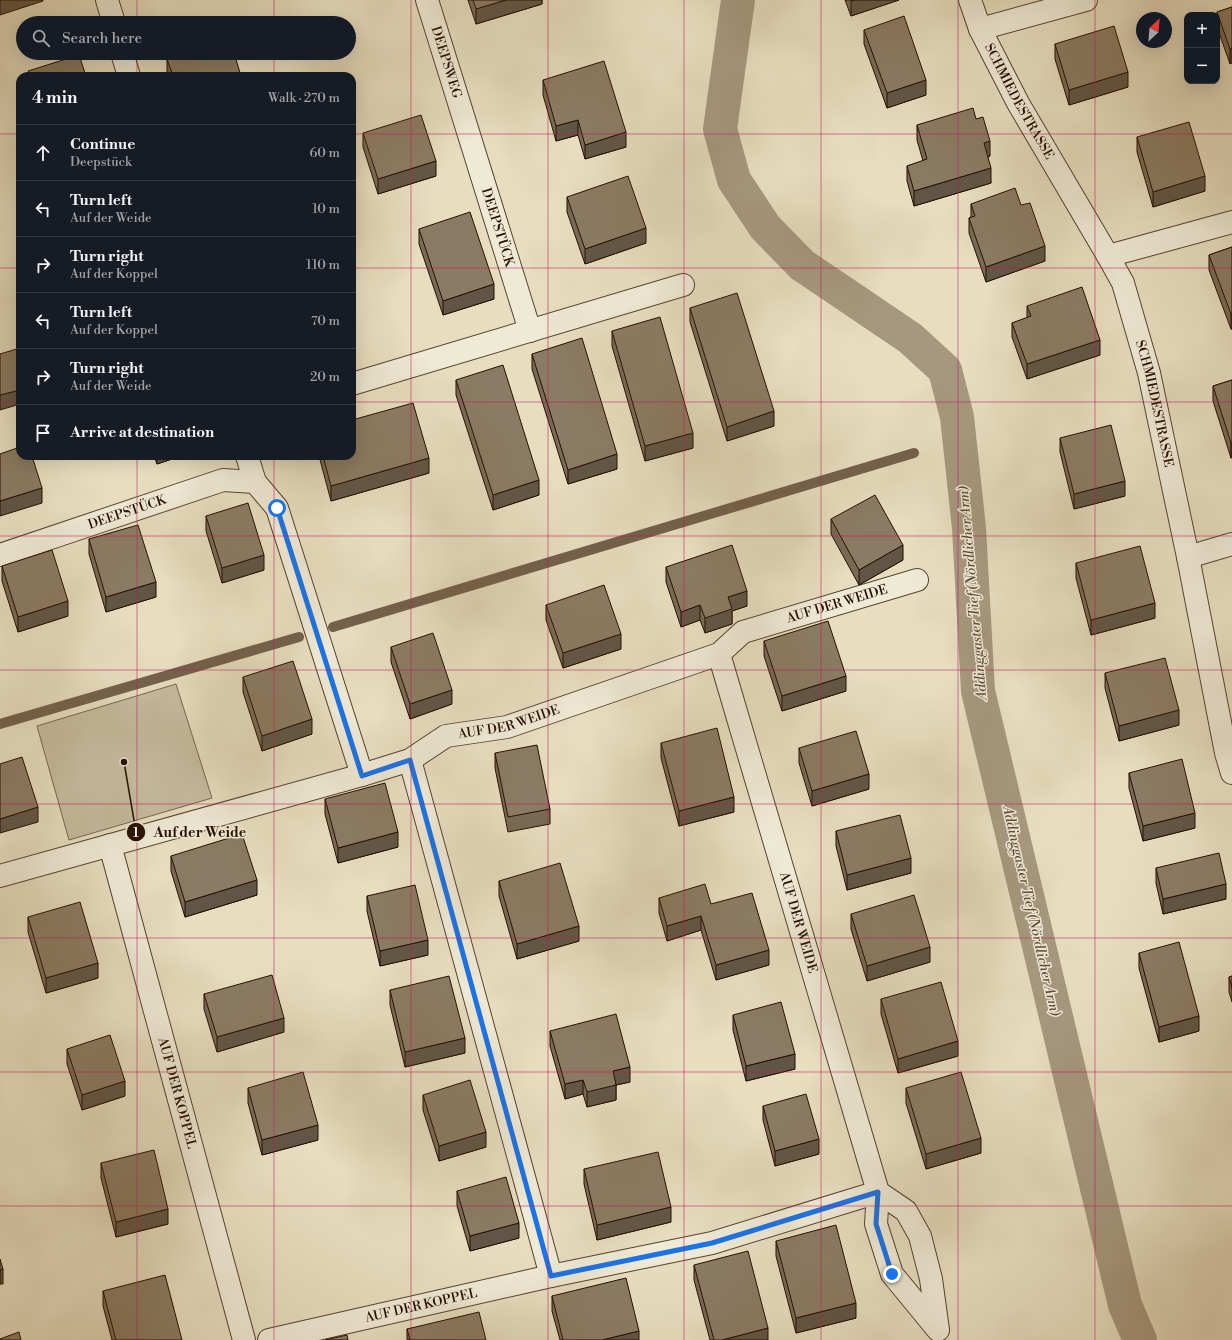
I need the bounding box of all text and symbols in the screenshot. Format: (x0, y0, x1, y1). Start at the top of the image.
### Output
north arrow (1136, 12, 1172, 48)
map controls (1184, 12, 1220, 84)
button: + (1184, 12, 1220, 48)
search box (16, 16, 356, 60)
street label: DEEPSWEG (428, 24, 465, 100)
icon: search (30, 27, 52, 49)
text: Search here (62, 29, 142, 48)
street label: SCHMIEDESTRASSE (981, 41, 1057, 162)
button: − (1184, 48, 1220, 84)
text: 4 min (32, 87, 77, 109)
text: Walk · 270 m (268, 90, 340, 106)
text: Continue (70, 135, 135, 154)
icon: ahead (32, 142, 54, 164)
text: 60 m (309, 145, 340, 161)
text: Deepstück (70, 154, 132, 170)
street label: DEEPSTÜCK (478, 186, 518, 270)
text: Turn left (70, 191, 132, 210)
icon: left (32, 198, 54, 220)
text: 10 m (312, 201, 340, 217)
text: Auf der Weide (70, 210, 152, 226)
text: Turn right (70, 247, 144, 266)
icon: right (32, 254, 54, 276)
text: 110 m (306, 257, 340, 273)
text: Auf der Koppel (70, 266, 158, 282)
text: Turn left (70, 303, 132, 322)
icon: left (32, 310, 54, 332)
text: 70 m (311, 313, 340, 329)
text: Auf der Koppel (70, 322, 158, 338)
street label: SCHMIEDESTRASSE (1132, 338, 1177, 469)
text: Turn right (70, 359, 144, 378)
icon: right (32, 366, 54, 388)
text: 20 m (310, 369, 340, 385)
text: Auf der Weide (70, 378, 152, 394)
icon: arrive (32, 422, 54, 444)
text: Arrive at destination (70, 423, 214, 442)
water label: Addinggaster Tief (Nördlicher Arm) (955, 485, 991, 703)
street label: DEEPSTÜCK (86, 491, 170, 533)
route start (268, 499, 286, 517)
street label: AUF DER WEIDE (784, 581, 890, 627)
street label: AUF DER WEIDE (456, 701, 562, 742)
water label: Addinggaster Tief (Nördlicher Arm) (998, 803, 1064, 1018)
callout: Auf der Weide (126, 819, 255, 845)
text: Auf der Weide (153, 824, 247, 842)
text: 1 (133, 826, 139, 841)
street label: AUF DER WEIDE (776, 869, 821, 975)
street label: AUF DER KOPPEL (154, 1035, 200, 1151)
route end (883, 1265, 901, 1283)
street label: AUF DER KOPPEL (363, 1285, 479, 1326)

